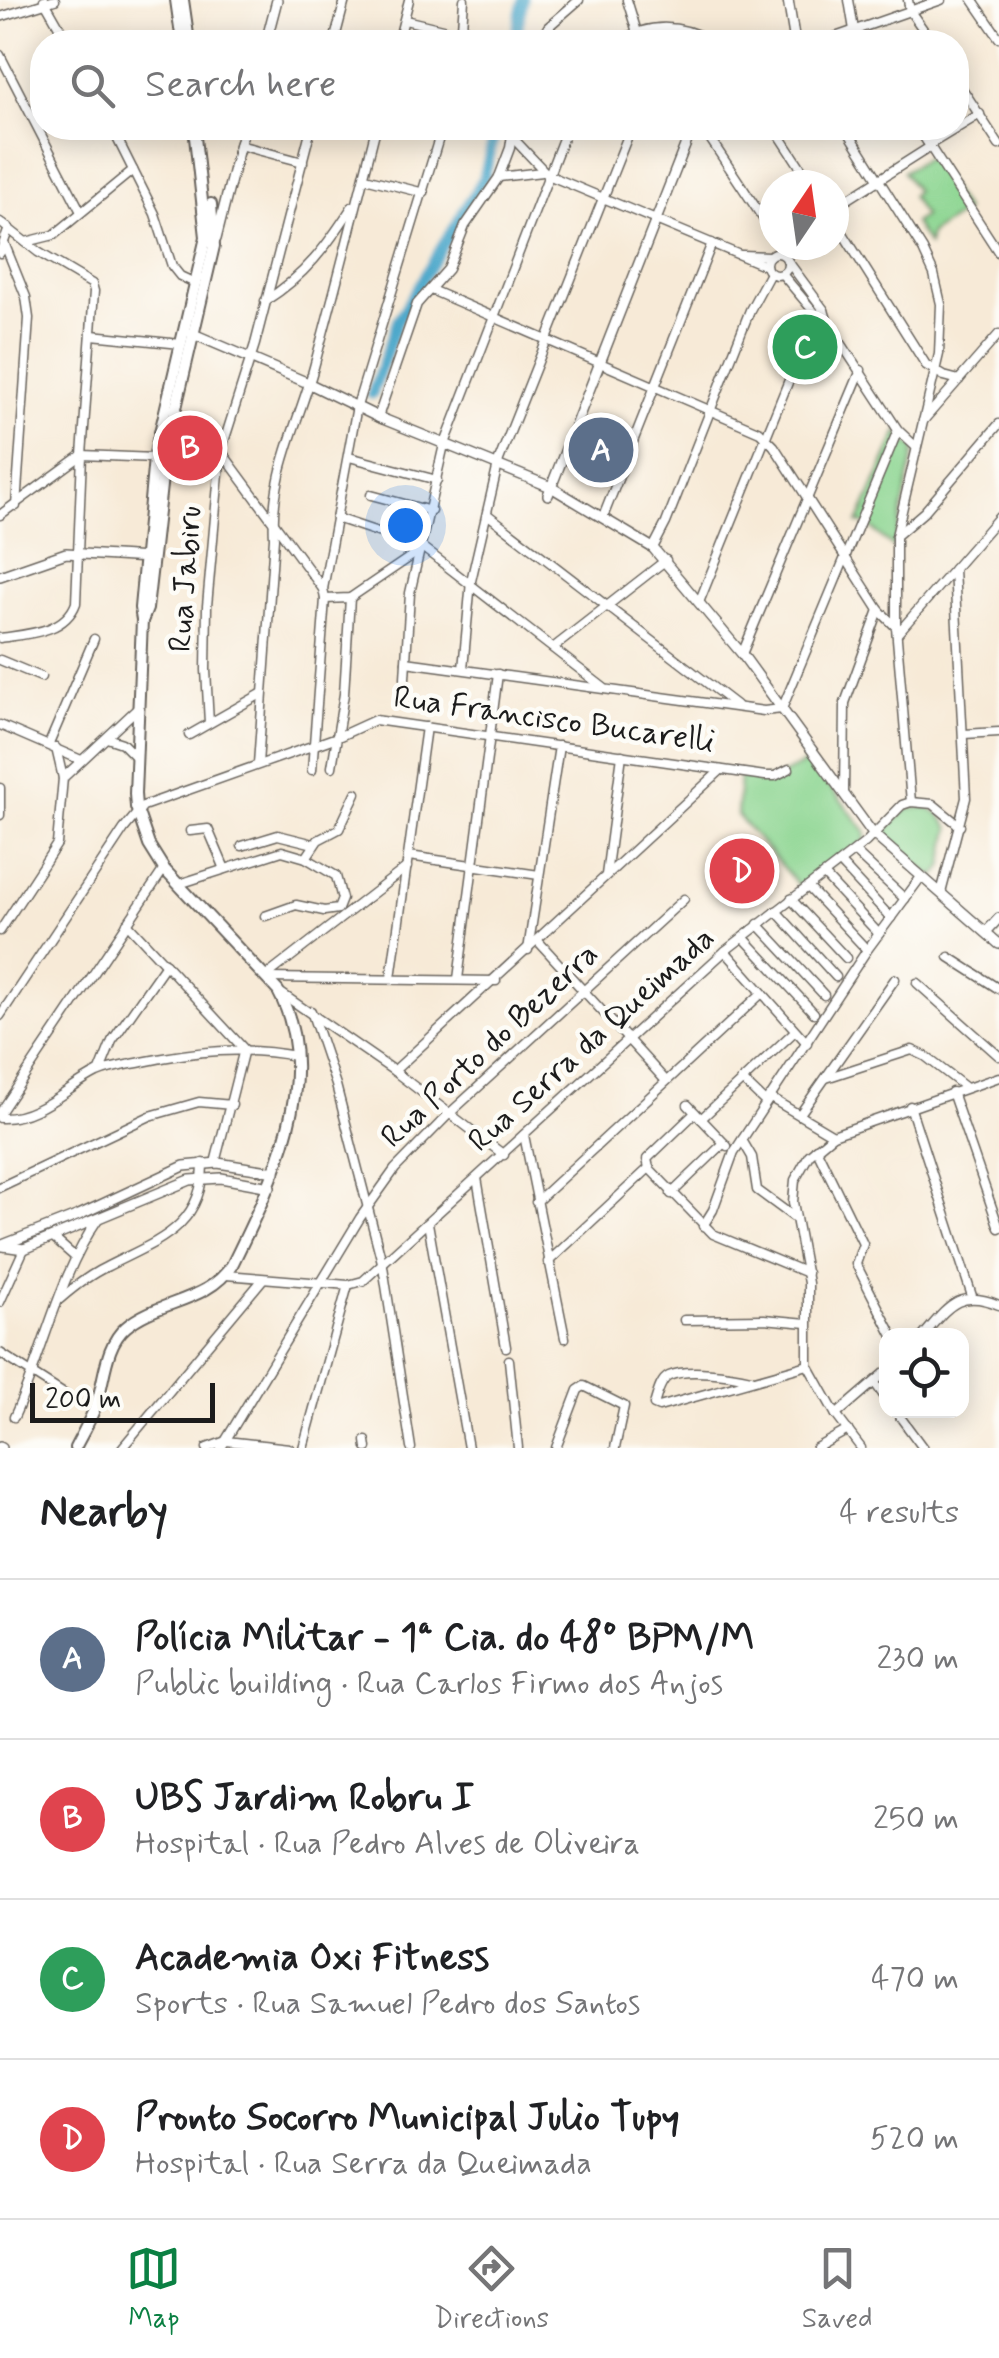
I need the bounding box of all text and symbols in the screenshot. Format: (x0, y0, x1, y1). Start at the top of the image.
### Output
search box (30, 30, 969, 140)
icon: search (65, 58, 120, 113)
text: Search here (145, 61, 336, 110)
north arrow (759, 170, 849, 260)
pin: C (772, 310, 838, 384)
pin: B (158, 410, 222, 486)
pin: A (568, 412, 634, 488)
your location (380, 500, 431, 551)
street label: Rua Jabiru (160, 504, 212, 654)
street label: Rua Francisco Bucarelli (391, 677, 717, 763)
pin: D (710, 834, 774, 908)
street label: Rua Serra da Queimada (460, 918, 724, 1162)
street label: Rua Porto do Bezerra (372, 934, 608, 1158)
map controls (879, 1328, 969, 1418)
button: locate (879, 1328, 969, 1418)
scale bar (30, 1378, 215, 1422)
text: 200 m (45, 1382, 121, 1419)
text: Nearby (40, 1486, 168, 1541)
text: 4 results (839, 1492, 959, 1534)
text: Polícia Militar - 1ª Cia. do 48º BPM/M (135, 1614, 754, 1663)
text: A (62, 1638, 83, 1680)
text: 230 m (876, 1638, 959, 1680)
text: Public building · Rua Carlos Firmo dos Anjos (135, 1663, 723, 1705)
text: UBS Jardim Robru I (135, 1774, 474, 1823)
text: B (62, 1798, 83, 1840)
text: 250 m (873, 1798, 959, 1840)
text: Hospital · Rua Pedro Alves de Oliveira (135, 1823, 640, 1865)
text: Academia Oxi Fitness (135, 1934, 489, 1983)
text: C (61, 1958, 84, 2000)
text: 470 m (871, 1958, 959, 2000)
text: Sports · Rua Samuel Pedro dos Santos (135, 1983, 640, 2025)
text: Pronto Socorro Municipal Julio Tupy (135, 2094, 680, 2143)
text: D (61, 2118, 84, 2160)
text: 520 m (870, 2118, 959, 2160)
text: Hospital · Rua Serra da Queimada (135, 2143, 592, 2185)
tab: Map (126, 2241, 181, 2338)
tab: Directions (434, 2241, 549, 2338)
tab: Saved (802, 2241, 873, 2338)

